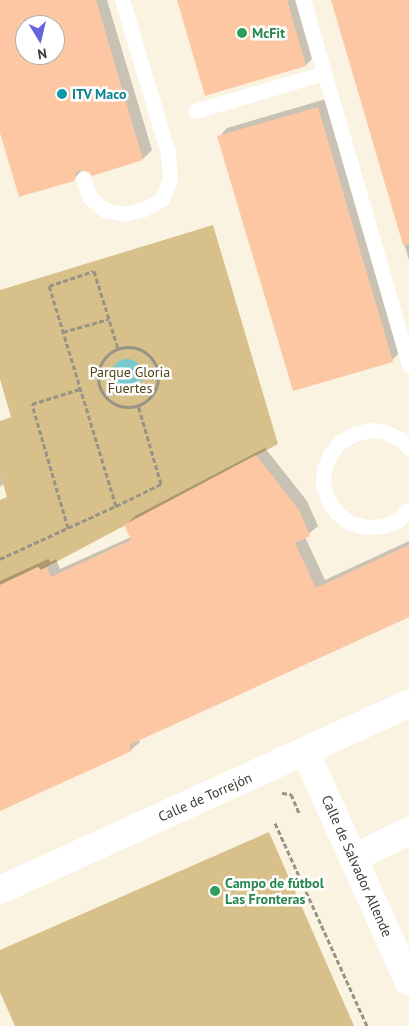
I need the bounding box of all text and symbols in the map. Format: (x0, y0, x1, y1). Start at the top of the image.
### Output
north arrow (15, 15, 65, 65)
place label: McFit (252, 25, 285, 41)
marker: McFit (236, 27, 248, 39)
text: N (36, 44, 48, 63)
place label: ITV Maco (72, 86, 127, 102)
marker: ITV Maco (56, 88, 68, 100)
park label: Parque Gloria Fuertes (90, 364, 170, 397)
street label: Calle de Torrejón (155, 769, 255, 825)
street label: Calle de Salvador Allende (318, 792, 396, 940)
place label: Campo de fútbol Las Fronteras (225, 875, 324, 908)
marker: Campo de fútbol Las Fronteras (209, 885, 221, 897)

